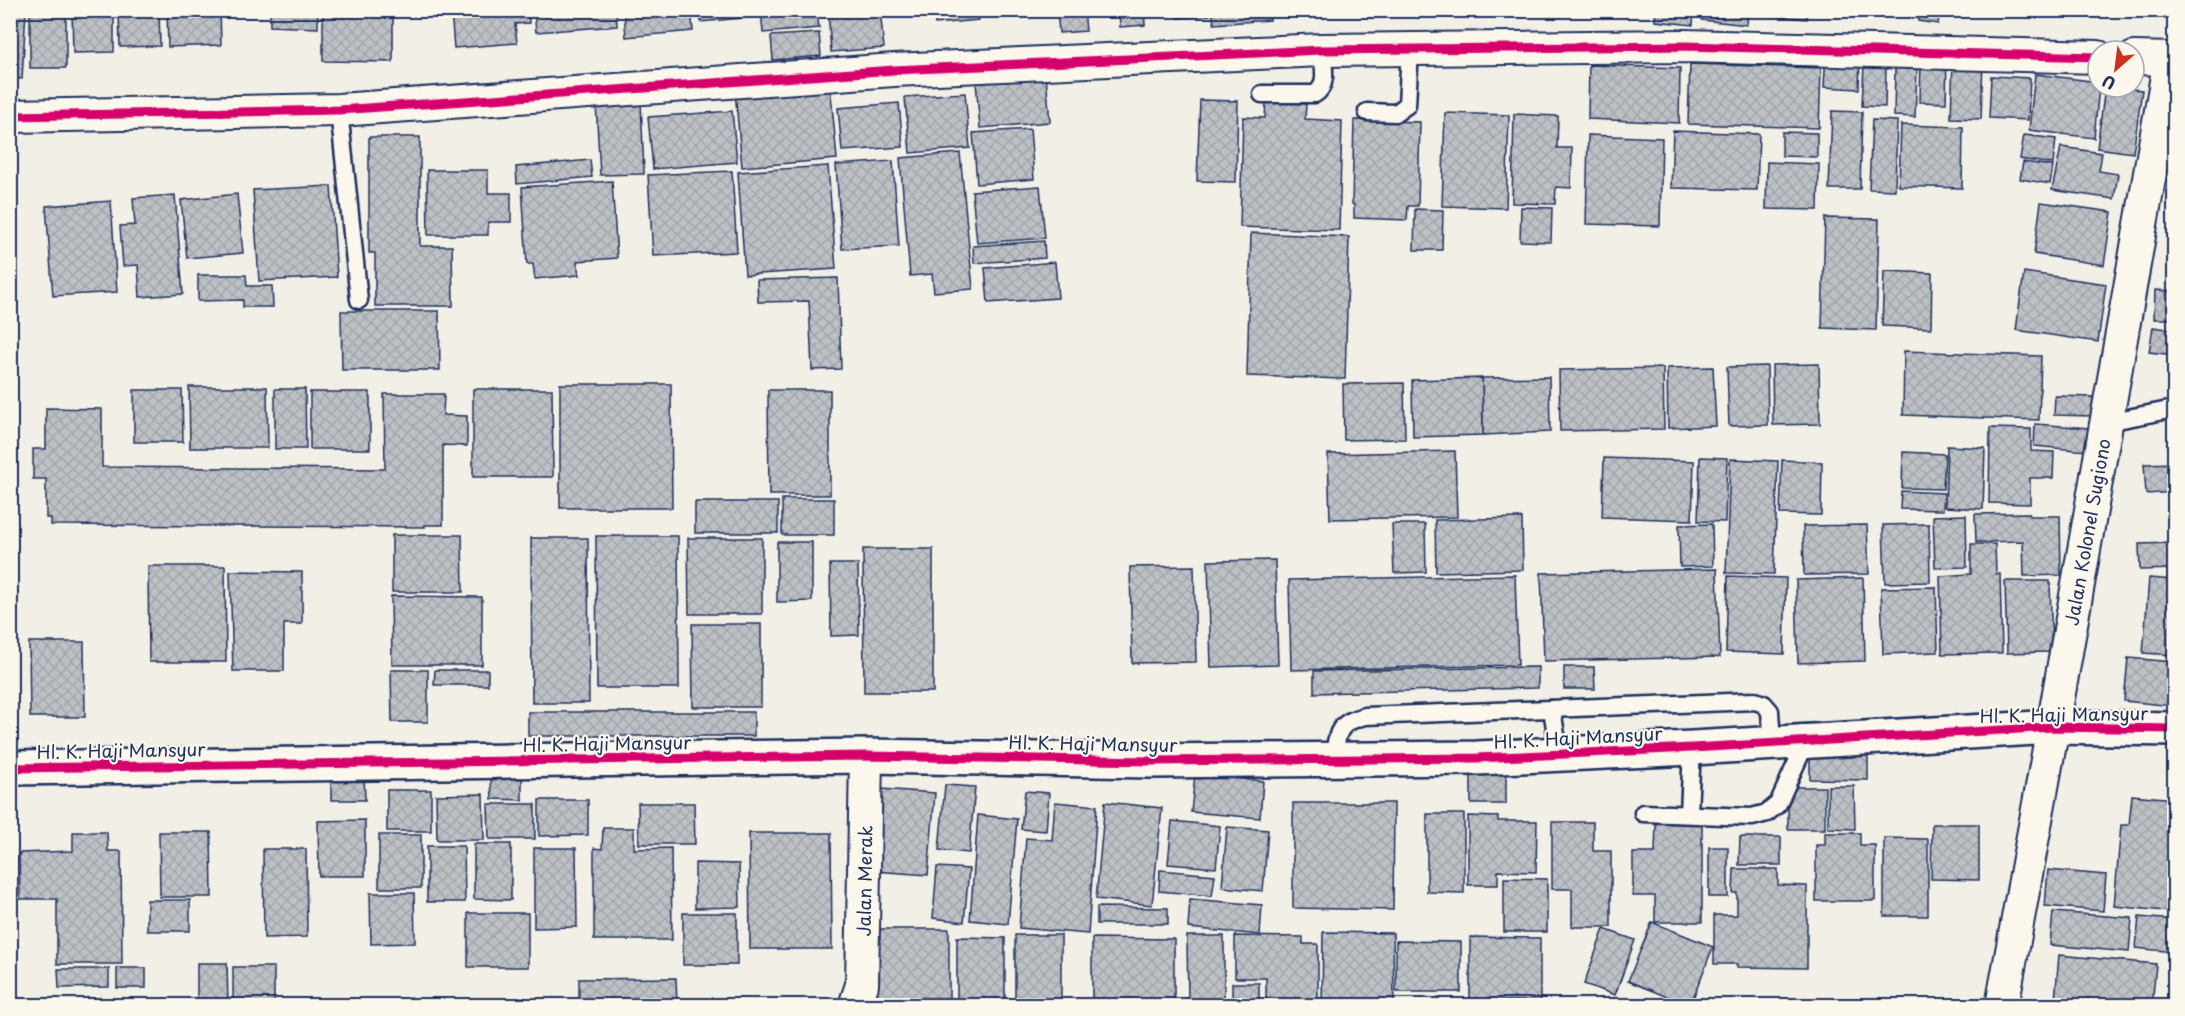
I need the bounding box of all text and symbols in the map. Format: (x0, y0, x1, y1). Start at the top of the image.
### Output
north arrow (2086, 39, 2146, 99)
text: U (2097, 70, 2120, 97)
street label: Jalan Kolonel Sugiono (2057, 436, 2117, 628)
street label: Hl. K. Haji Mansyur (1979, 699, 2149, 729)
street label: Hl. K. Haji Mansyur (1493, 719, 1664, 755)
street label: Hl. K. Haji Mansyur (522, 728, 692, 758)
street label: Hl. K. Haji Mansyur (1008, 728, 1178, 758)
street label: Hl. K. Haji Mansyur (36, 735, 206, 765)
street label: Jalan Merak (850, 825, 878, 937)

